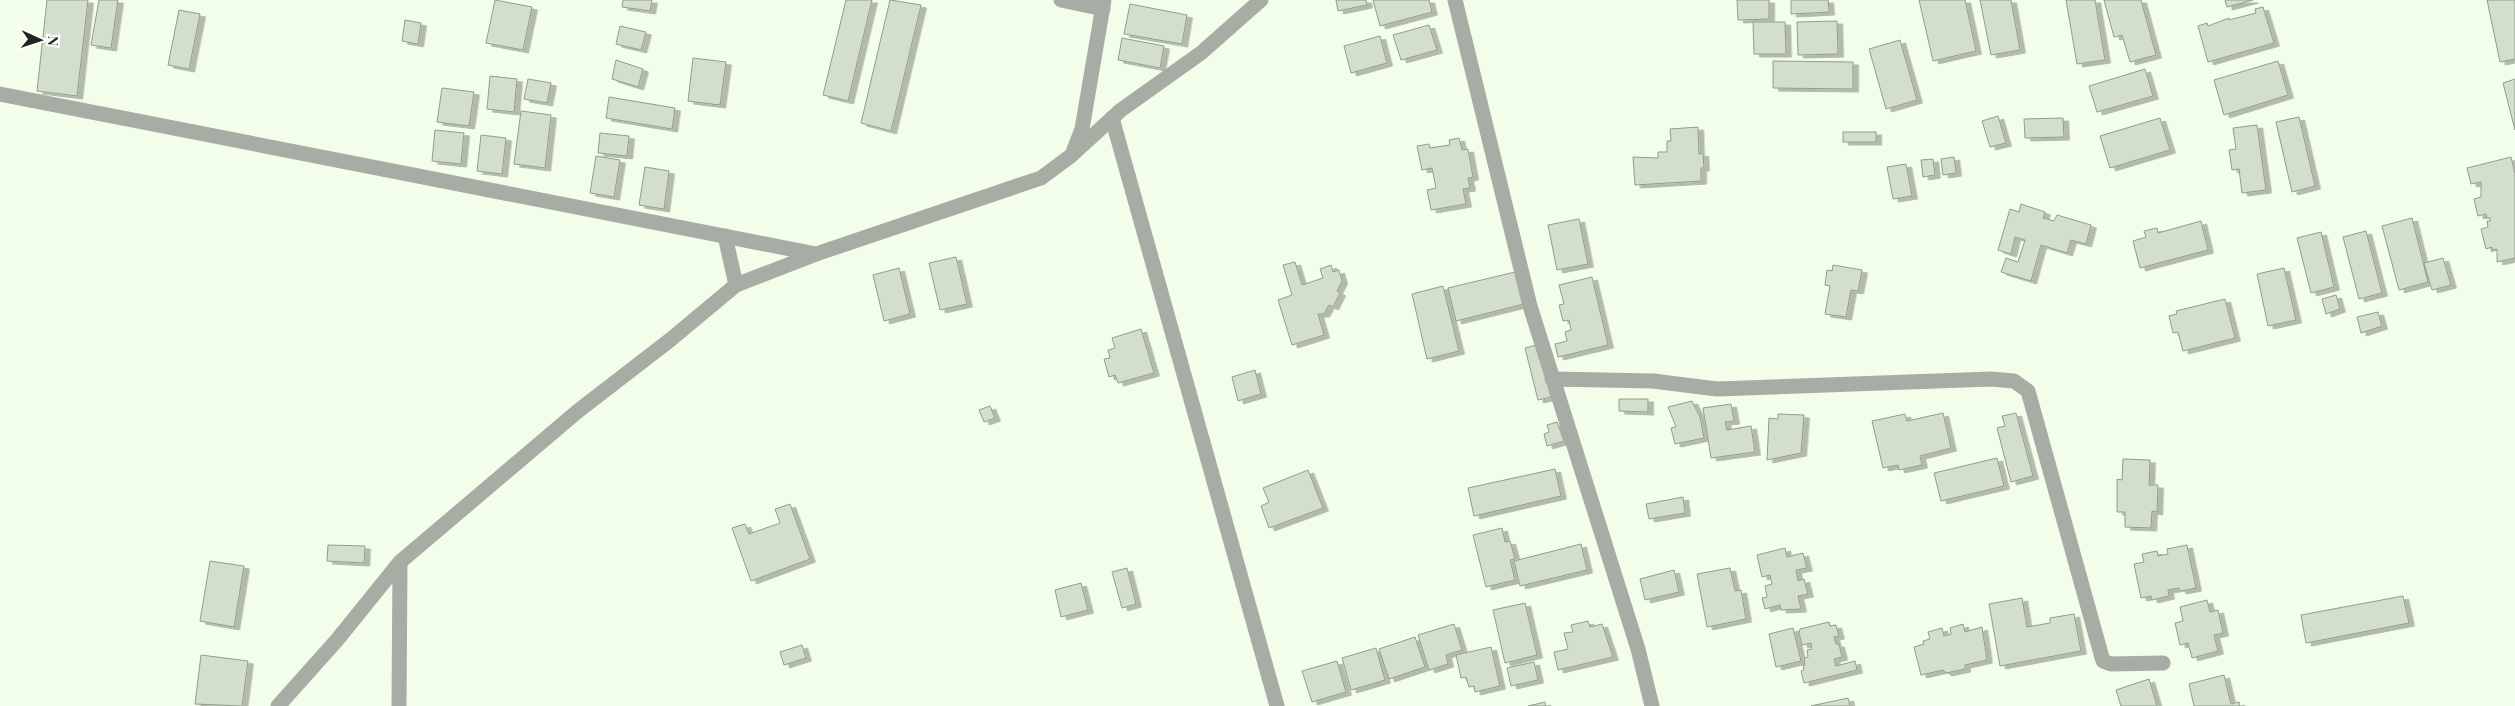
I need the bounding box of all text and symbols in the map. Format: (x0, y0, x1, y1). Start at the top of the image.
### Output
north arrow (15, 15, 65, 65)
text: N (44, 35, 63, 46)

